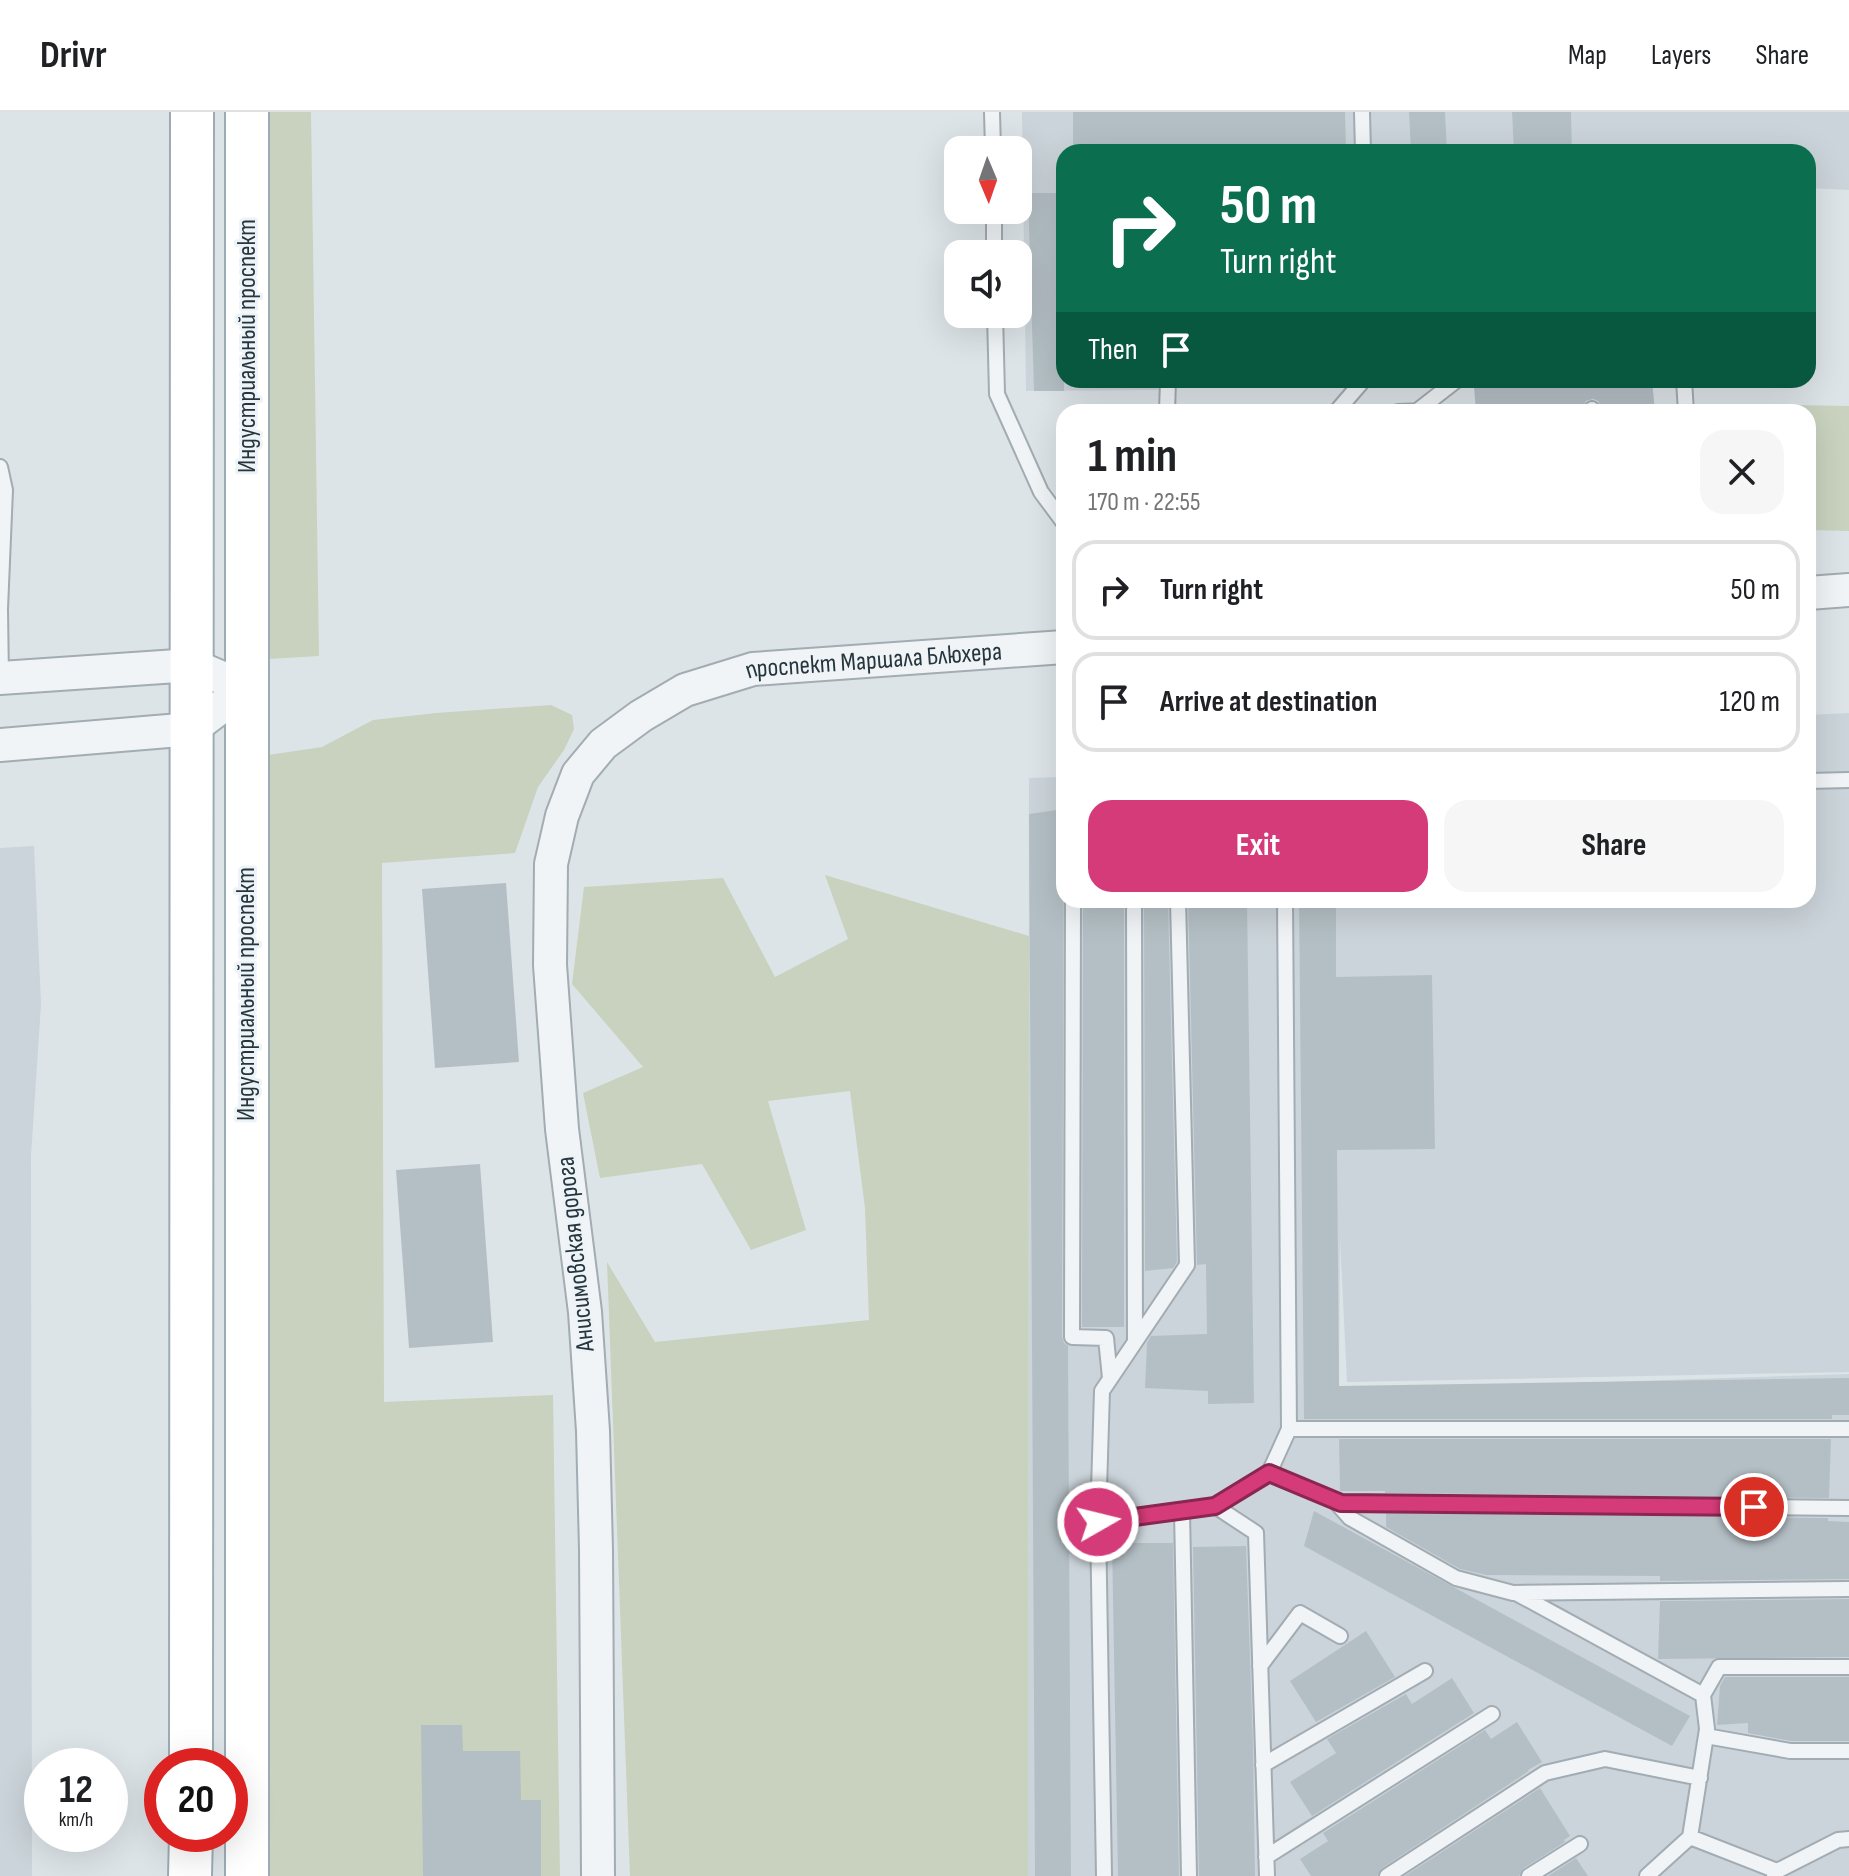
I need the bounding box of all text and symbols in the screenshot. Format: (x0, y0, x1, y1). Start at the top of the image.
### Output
text: Drivr (40, 33, 107, 78)
text: Map (1568, 39, 1607, 72)
text: Layers (1651, 39, 1711, 72)
text: Share (1755, 39, 1809, 72)
north arrow (944, 136, 1032, 224)
map controls (944, 136, 1032, 328)
text: 50 m (1220, 173, 1317, 240)
icon: right (1088, 176, 1192, 280)
street label: Индустриальный проспект (232, 219, 263, 473)
button: sound (944, 240, 1032, 328)
text: Turn right (1220, 241, 1337, 284)
icon: arrive (1154, 328, 1198, 372)
text: Then (1088, 332, 1138, 368)
text: 1 min (1088, 428, 1177, 485)
button: close (1700, 430, 1784, 514)
text: 170 m · 22:55 (1088, 487, 1200, 518)
icon: right (1092, 568, 1136, 612)
text: Turn right (1160, 572, 1263, 608)
text: 50 m (1731, 572, 1780, 608)
street label: проспект Маршала Блюхера (741, 636, 1003, 686)
icon: arrive (1092, 680, 1136, 724)
text: Arrive at destination (1160, 684, 1377, 720)
text: 120 m (1719, 684, 1780, 720)
button: Exit (1088, 800, 1428, 892)
button: Share (1444, 800, 1784, 892)
street label: Индустриальный проспект (231, 867, 262, 1121)
street label: Анисимовская дорога (550, 1155, 602, 1354)
pin (1720, 1473, 1788, 1541)
position arrow (1056, 1480, 1140, 1564)
icon: arrive (1732, 1485, 1776, 1529)
speed limit sign: 20 (144, 1748, 248, 1852)
text: 12 (59, 1766, 93, 1814)
text: km/h (59, 1808, 93, 1832)

